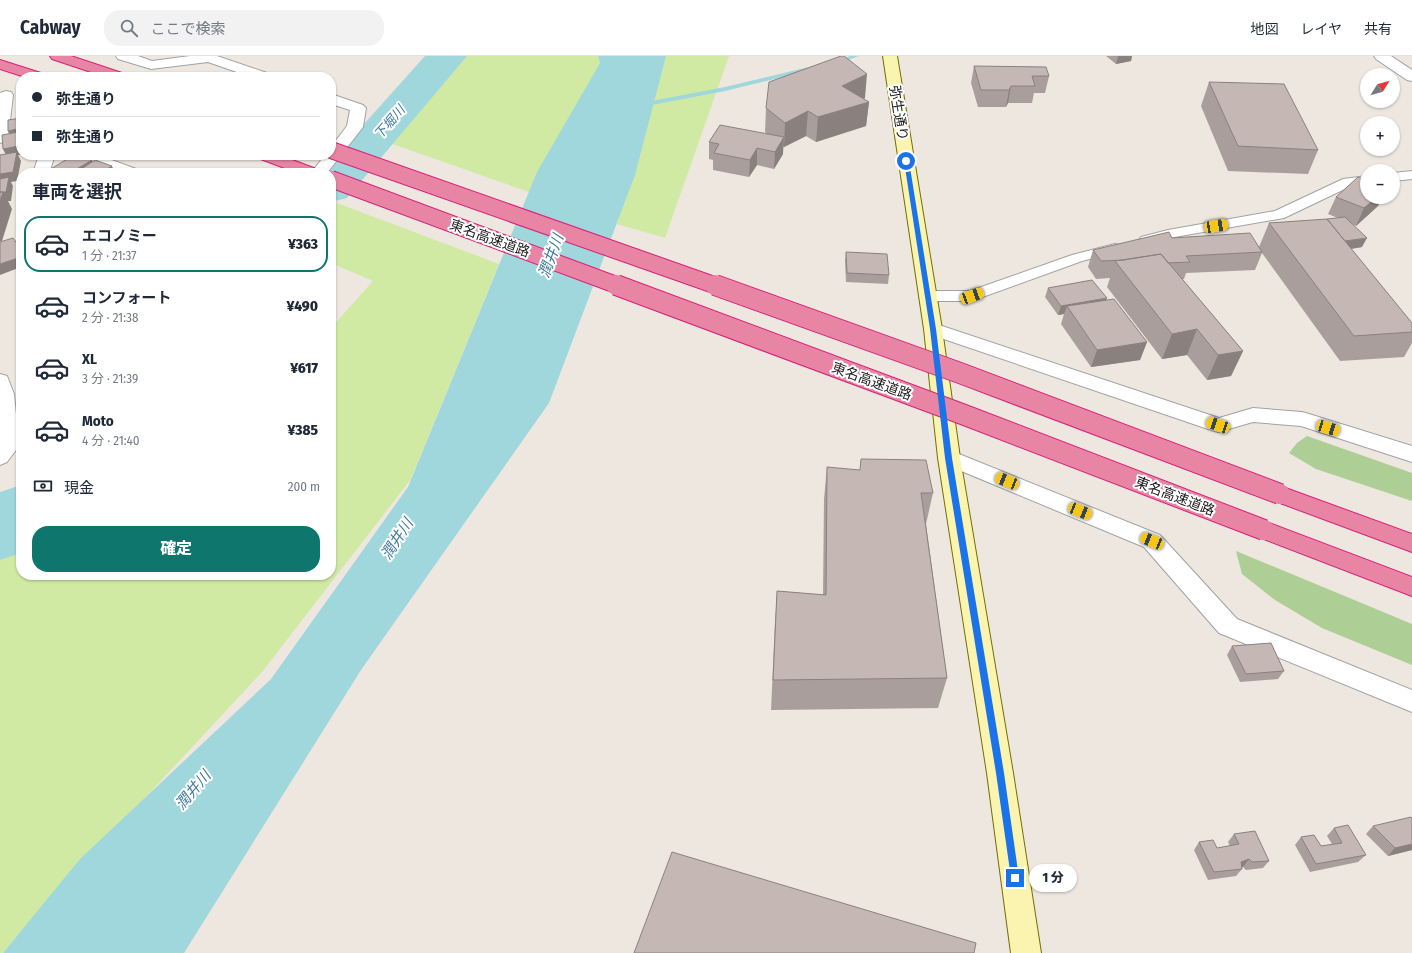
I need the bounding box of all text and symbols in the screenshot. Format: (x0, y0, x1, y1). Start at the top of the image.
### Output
search box (104, 10, 384, 46)
text: Cabway (20, 16, 80, 39)
icon: search (118, 17, 140, 39)
text: ここで検索 (150, 20, 226, 38)
text: 地図 (1250, 21, 1278, 38)
text: レイヤ (1300, 21, 1342, 38)
text: 共有 (1364, 21, 1392, 38)
north arrow (1360, 68, 1400, 108)
map controls (1360, 68, 1400, 204)
street label: 弥生通り (886, 84, 911, 142)
text: 弥生通り (56, 90, 116, 108)
water label: 下堀川 (371, 101, 409, 142)
button: + (1360, 116, 1400, 156)
text: 弥生通り (56, 128, 116, 146)
route start (897, 152, 915, 170)
button: − (1360, 164, 1400, 204)
text: 車両を選択 (32, 181, 122, 203)
street label: 東名高速道路 (447, 216, 532, 261)
car (1203, 218, 1229, 234)
icon: car (34, 226, 70, 262)
text: エコノミー (82, 227, 157, 245)
water label: 潤井川 (535, 230, 568, 280)
text: ¥363 (288, 235, 318, 253)
text: 1 分 · 21:37 (82, 248, 136, 263)
car (959, 286, 985, 306)
icon: car (34, 288, 70, 324)
text: コンフォート (82, 289, 172, 307)
text: ¥490 (287, 297, 318, 315)
text: 2 分 · 21:38 (82, 310, 138, 325)
icon: car (34, 350, 70, 386)
text: XL (82, 350, 97, 368)
text: ¥617 (290, 359, 318, 377)
street label: 東名高速道路 (829, 359, 914, 404)
text: 3 分 · 21:39 (82, 371, 138, 386)
icon: car (34, 412, 70, 448)
text: Moto (82, 412, 114, 430)
car (1205, 415, 1231, 435)
car (1315, 419, 1341, 437)
text: ¥385 (287, 421, 318, 439)
text: 4 分 · 21:40 (82, 433, 140, 448)
car (994, 471, 1020, 491)
street label: 東名高速道路 (1133, 473, 1217, 519)
icon: cash (32, 475, 54, 497)
text: 現金 (64, 479, 94, 497)
text: 200 m (288, 479, 320, 494)
car (1067, 501, 1093, 521)
water label: 潤井川 (377, 514, 418, 563)
button: 確定 (32, 526, 320, 572)
car (1139, 531, 1165, 551)
water label: 潤井川 (172, 765, 216, 813)
callout: 1 分 (1029, 864, 1077, 892)
route end (1006, 869, 1024, 887)
text: 1 分 (1042, 870, 1064, 885)

